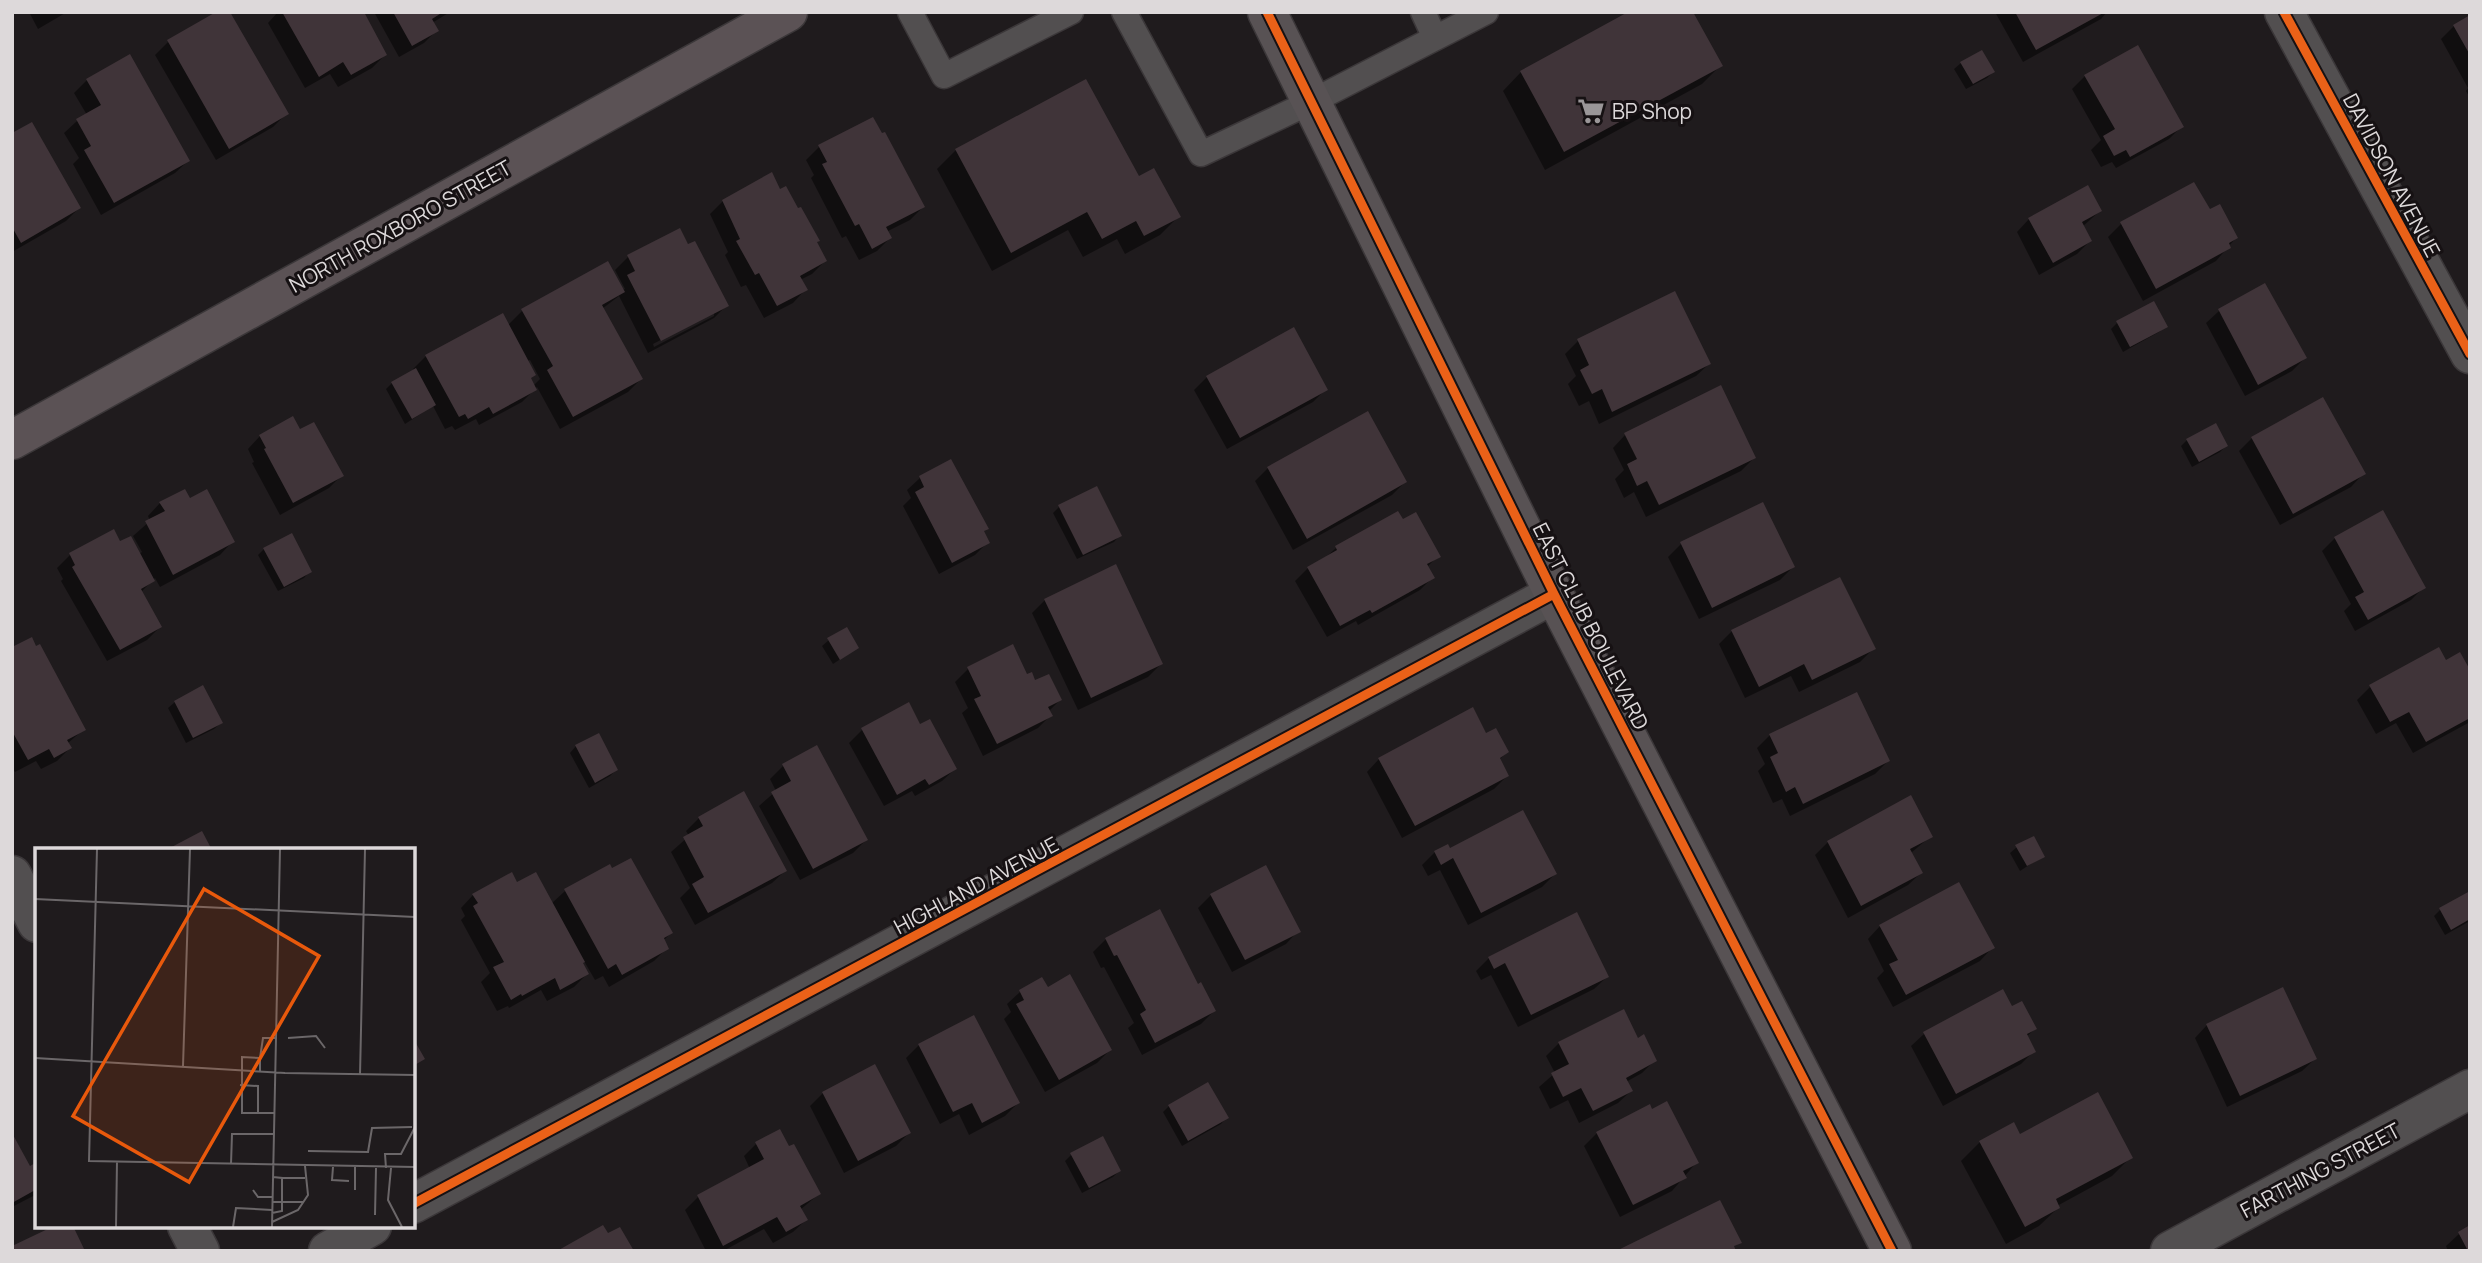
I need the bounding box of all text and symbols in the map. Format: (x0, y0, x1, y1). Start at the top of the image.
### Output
street label: DAVIDSON AVENUE (2337, 88, 2447, 262)
supermarket icon: BP Shop (1576, 96, 1606, 126)
place label: BP Shop (1612, 97, 1692, 125)
street label: NORTH ROXBORO STREET (284, 153, 516, 299)
street label: EAST CLUB BOULEVARD (1527, 518, 1655, 734)
street label: HIGHLAND AVENUE (889, 830, 1063, 940)
inset map (35, 848, 415, 1228)
street label: FARTHING STREET (2235, 1116, 2405, 1224)

